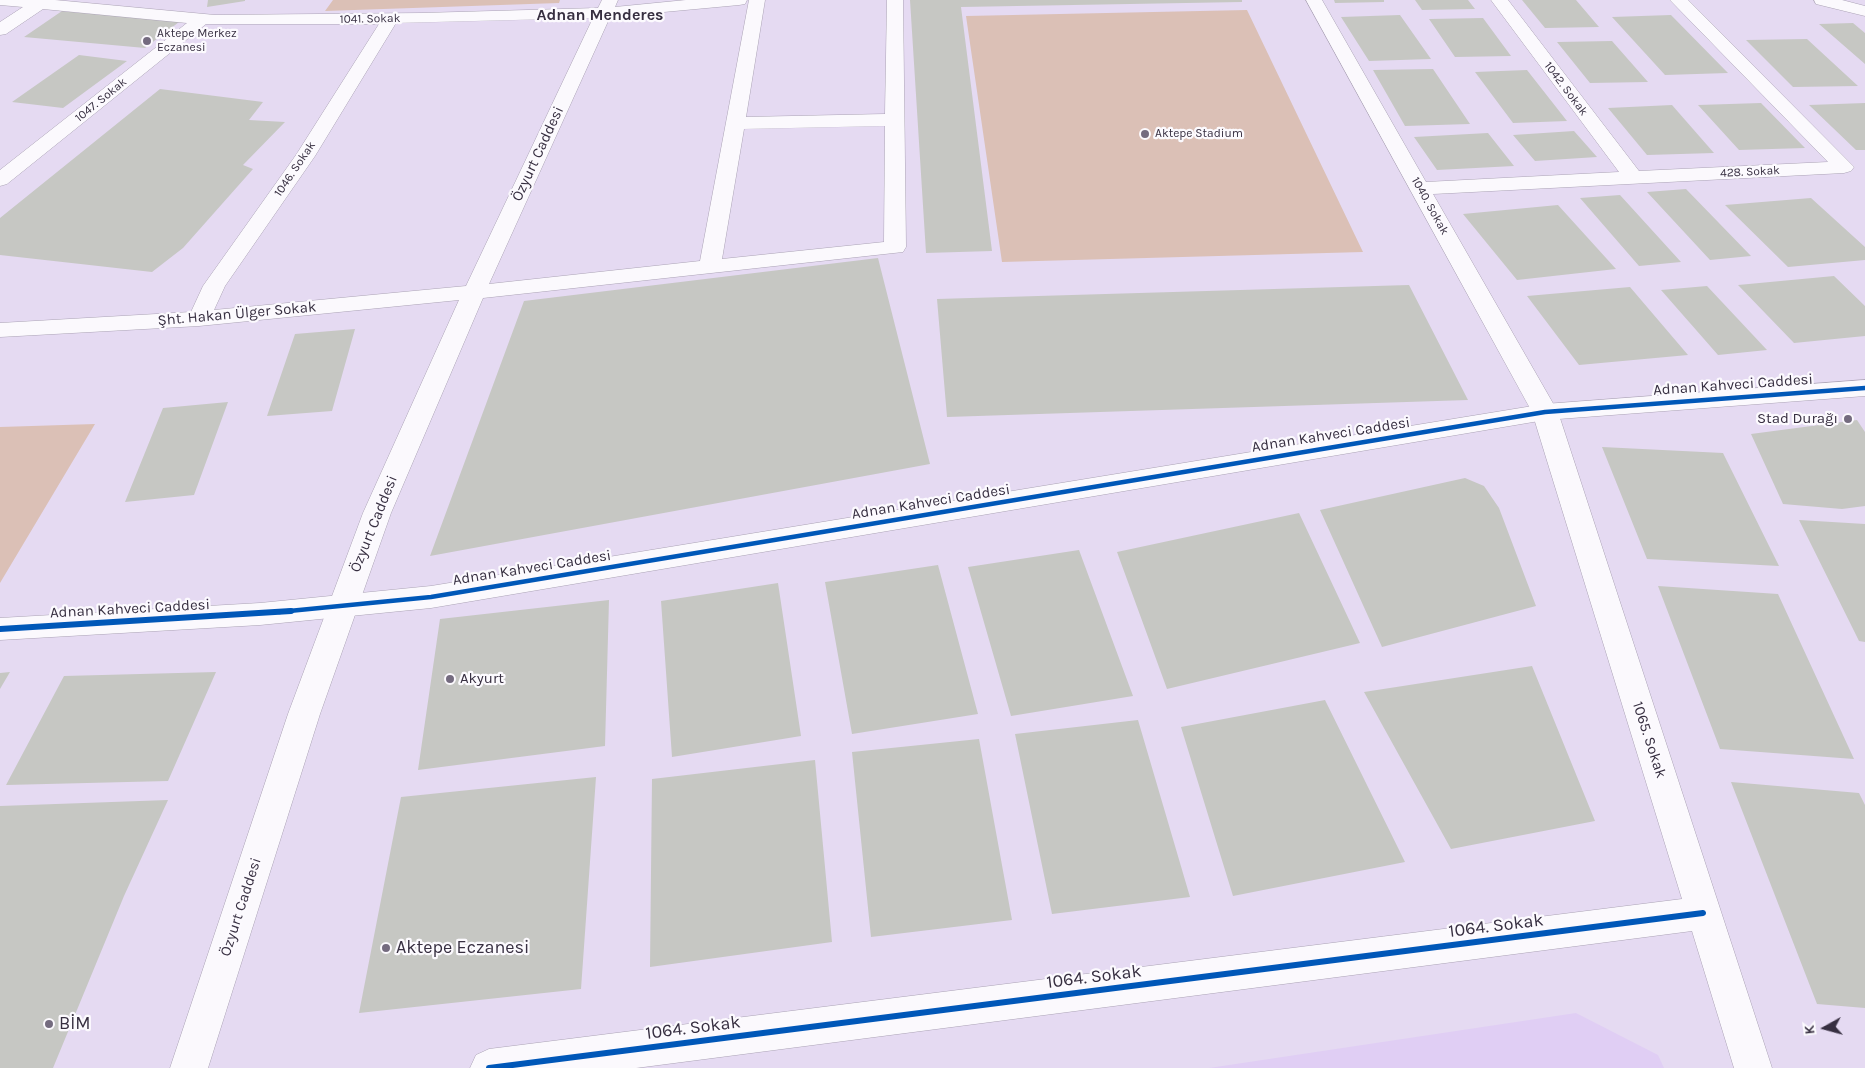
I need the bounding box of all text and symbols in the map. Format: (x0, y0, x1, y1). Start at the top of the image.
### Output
district label: Adnan Menderes (536, 5, 664, 25)
street label: 1041. Sokak (340, 11, 400, 27)
place label: Aktepe Merkez Eczanesi (157, 27, 237, 55)
marker: Aktepe Merkez Eczanesi (141, 35, 153, 47)
street label: 1042. Sokak (1541, 59, 1591, 119)
street label: 1047. Sokak (72, 75, 130, 125)
street label: Özyurt Caddesi (508, 104, 568, 204)
place label: Aktepe Stadium (1155, 127, 1243, 141)
marker: Aktepe Stadium (1139, 128, 1151, 140)
street label: 1046. Sokak (271, 139, 319, 199)
street label: 428. Sokak (1720, 163, 1780, 181)
street label: 1040. Sokak (1408, 175, 1452, 237)
street label: Şht. Hakan Ülger Sokak (157, 298, 317, 330)
street label: Adnan Kahveci Caddesi (1652, 370, 1814, 400)
place label: Stad Durağı (1757, 410, 1838, 428)
marker: Stad Durağı (1842, 413, 1854, 425)
street label: Adnan Kahveci Caddesi (1251, 414, 1411, 456)
street label: Özyurt Caddesi (346, 473, 402, 575)
street label: Adnan Kahveci Caddesi (851, 481, 1011, 523)
street label: Adnan Kahveci Caddesi (452, 547, 612, 589)
street label: Adnan Kahveci Caddesi (50, 596, 210, 622)
place label: Akyurt (460, 670, 504, 688)
marker: Akyurt (444, 673, 456, 685)
street label: 1065. Sokak (1628, 699, 1670, 781)
street label: Özyurt Caddesi (217, 855, 265, 959)
street label: 1064. Sokak (1447, 909, 1545, 943)
place label: Aktepe Eczanesi (396, 937, 529, 959)
marker: Aktepe Eczanesi (380, 942, 392, 954)
street label: 1064. Sokak (1045, 960, 1143, 994)
north arrow (1800, 1003, 1850, 1053)
street label: 1064. Sokak (644, 1011, 742, 1045)
place label: BİM (59, 1013, 90, 1035)
marker: BİM (43, 1018, 55, 1030)
text: K (1801, 1024, 1819, 1035)

